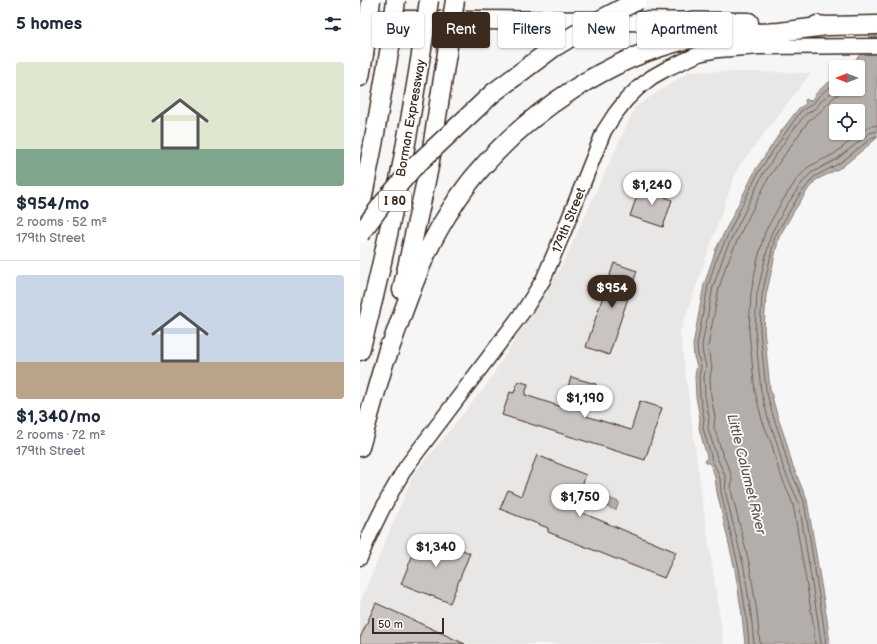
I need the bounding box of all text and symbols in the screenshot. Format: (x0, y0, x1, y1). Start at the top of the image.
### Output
chip: Buy (372, 12, 424, 48)
chip: Rent (432, 12, 490, 48)
chip: Filters (498, 12, 565, 48)
chip: New (573, 12, 629, 48)
chip: Apartment (637, 12, 732, 48)
icon: filters (322, 13, 344, 35)
text: 5 homes (16, 14, 82, 34)
street label: Borman Expressway (393, 58, 429, 178)
north arrow (829, 60, 865, 96)
map controls (829, 60, 865, 140)
icon: home (144, 88, 216, 160)
button: locate (829, 104, 865, 140)
pin: $1,240 (619, 172, 685, 206)
text: $1,240 (632, 177, 672, 193)
street label: 179th Street (549, 185, 589, 255)
road number: I 80 (379, 191, 411, 211)
text: $954/mo (16, 194, 89, 214)
text: 2 rooms · 52 m² (16, 214, 107, 230)
text: 179th Street (16, 230, 85, 246)
pin: $954 (588, 275, 636, 309)
text: $954 (596, 280, 628, 296)
icon: home (144, 301, 216, 373)
pin: $1,190 (552, 385, 618, 419)
text: $1,190 (566, 390, 604, 406)
text: $1,340/mo (16, 407, 101, 427)
water label: Little Calumet River (723, 412, 770, 537)
text: 2 rooms · 72 m² (16, 427, 106, 443)
text: 179th Street (16, 443, 85, 459)
pin: $1,750 (547, 484, 613, 518)
text: $1,750 (560, 489, 600, 505)
pin: $1,340 (403, 534, 469, 568)
text: $1,340 (416, 539, 456, 555)
scale bar (372, 616, 444, 635)
text: 50 m (378, 618, 403, 631)

